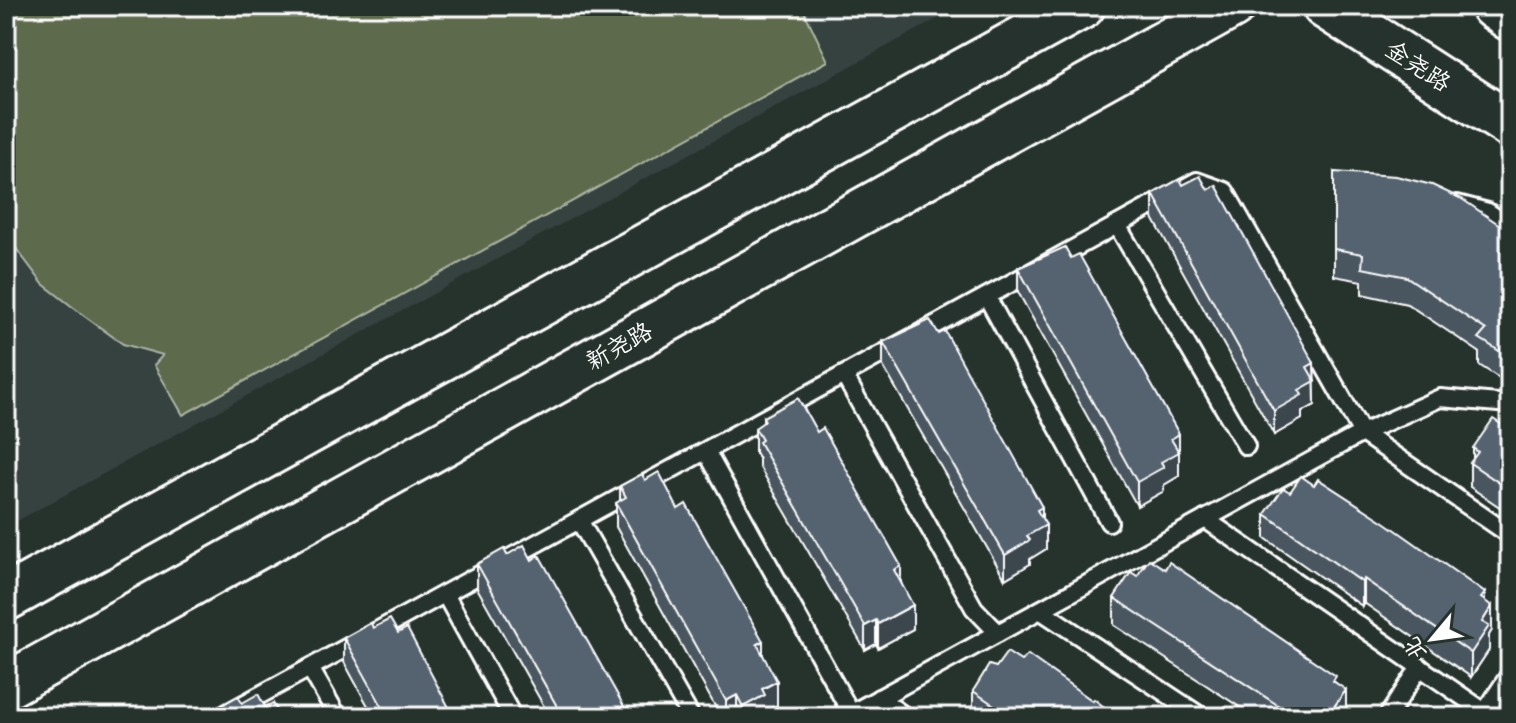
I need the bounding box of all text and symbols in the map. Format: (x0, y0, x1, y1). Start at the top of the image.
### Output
street label: 金尧路 (1379, 33, 1457, 99)
street label: 新尧路 (580, 315, 658, 377)
north arrow (1392, 599, 1472, 679)
text: 北 (1397, 632, 1433, 665)

